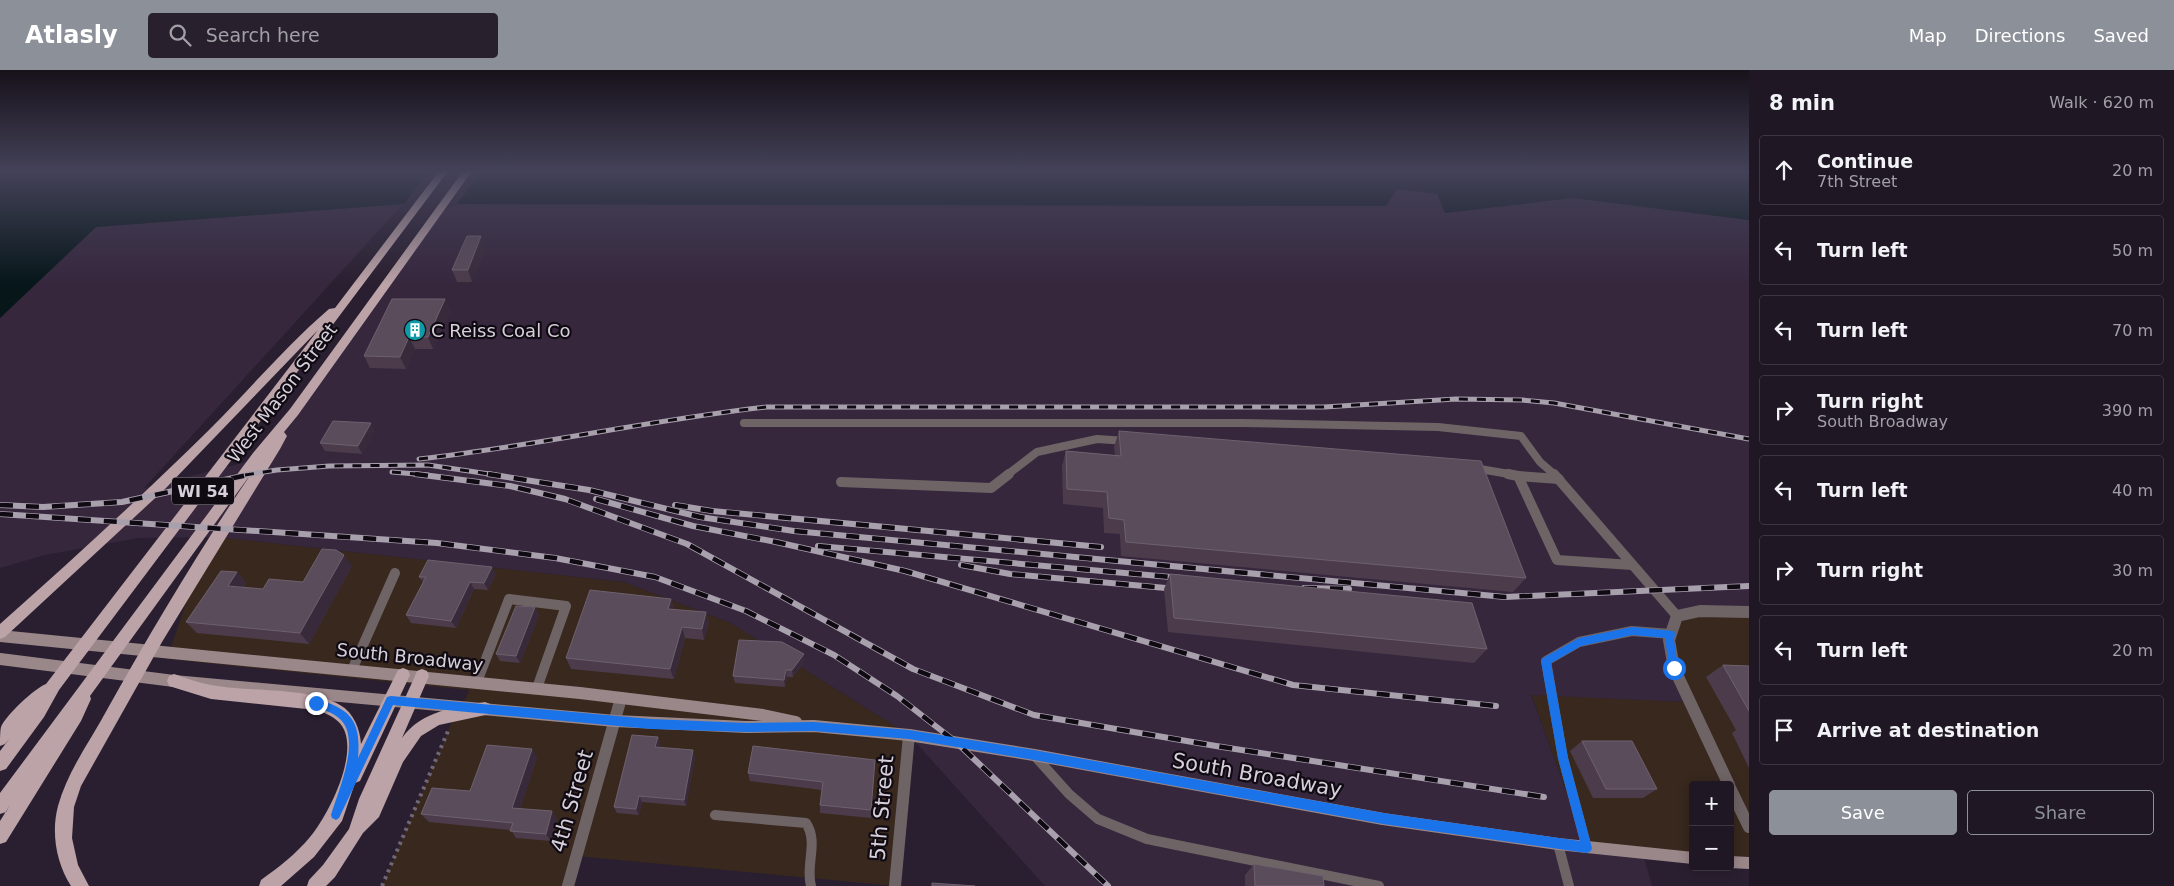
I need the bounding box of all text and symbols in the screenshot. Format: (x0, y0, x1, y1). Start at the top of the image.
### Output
search box (148, 13, 498, 58)
text: Atlasly (25, 21, 118, 49)
icon: search (166, 21, 194, 49)
text: Search here (206, 24, 320, 46)
text: Map (1909, 25, 1947, 46)
text: Directions (1975, 25, 2065, 46)
text: Saved (2093, 25, 2149, 46)
text: 8 min (1769, 91, 1835, 115)
text: Walk · 620 m (2049, 93, 2154, 112)
text: Continue (1817, 150, 1913, 172)
icon: ahead (1770, 156, 1798, 184)
text: 20 m (2112, 161, 2153, 180)
text: 7th Street (1817, 172, 1897, 191)
icon: left (1770, 236, 1798, 264)
text: Turn left (1817, 239, 1908, 261)
text: 50 m (2112, 241, 2153, 260)
icon: left (1770, 316, 1798, 344)
building icon: C Reiss Coal Co (403, 318, 427, 342)
street label: West Mason Street (223, 319, 341, 467)
text: Turn left (1817, 319, 1908, 341)
place label: C Reiss Coal Co (431, 320, 570, 341)
text: 70 m (2112, 321, 2153, 340)
text: Turn right (1817, 390, 1923, 412)
icon: right (1770, 396, 1798, 424)
text: 390 m (2102, 401, 2153, 420)
text: South Broadway (1817, 412, 1948, 431)
icon: left (1770, 476, 1798, 504)
road number: WI 54 (172, 478, 234, 504)
text: Turn left (1817, 479, 1908, 501)
text: 40 m (2112, 481, 2153, 500)
icon: right (1770, 556, 1798, 584)
text: Turn right (1817, 559, 1923, 581)
text: 30 m (2112, 561, 2153, 580)
icon: left (1770, 636, 1798, 664)
street label: South Broadway (336, 639, 485, 675)
text: Turn left (1817, 639, 1908, 661)
text: 20 m (2112, 641, 2153, 660)
route start (1663, 657, 1686, 680)
route end (305, 692, 328, 715)
icon: arrive (1770, 716, 1798, 744)
text: Arrive at destination (1817, 719, 2039, 741)
street label: 4th Street (546, 747, 598, 855)
street label: South Broadway (1170, 748, 1344, 802)
street label: 5th Street (865, 754, 899, 862)
map controls (1689, 781, 1734, 871)
button: + (1689, 781, 1734, 826)
button: Save (1769, 790, 1957, 835)
button: Share (1967, 790, 2154, 835)
button: − (1689, 826, 1734, 871)

